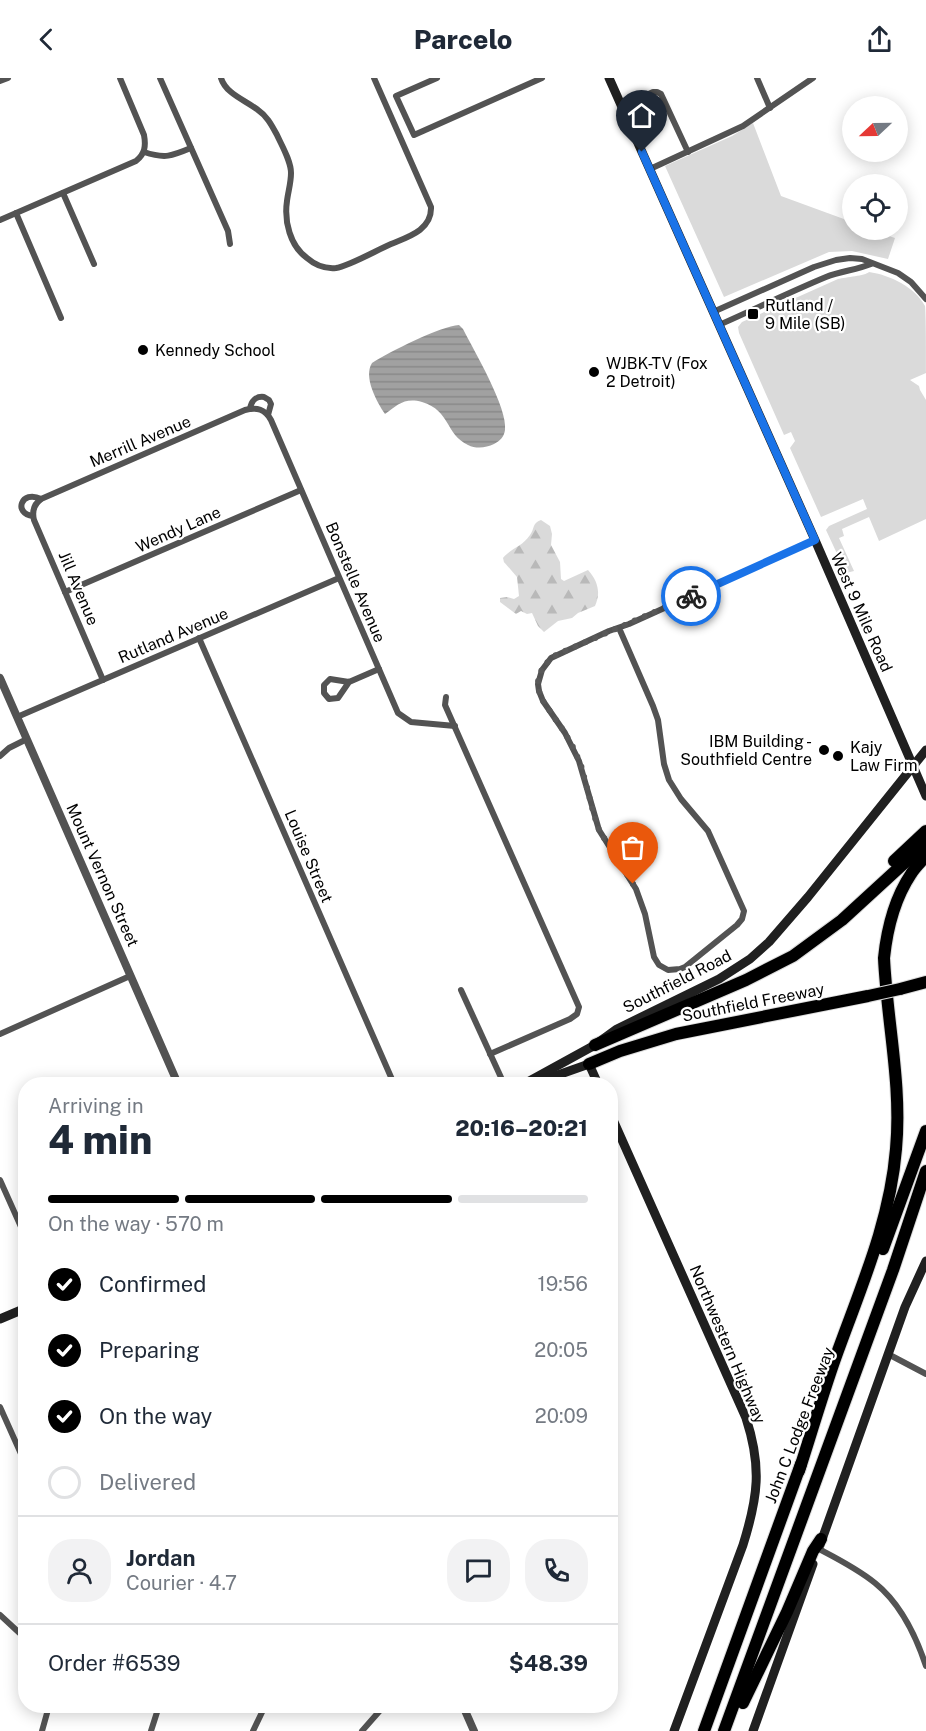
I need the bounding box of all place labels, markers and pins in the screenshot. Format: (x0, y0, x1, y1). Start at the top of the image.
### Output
pin (616, 90, 667, 152)
place label: Rutland / 9 Mile (SB) (765, 296, 845, 333)
marker: Rutland / 9 Mile (SB) (746, 307, 760, 321)
place label: Kennedy School (155, 341, 276, 360)
marker: Kennedy School (136, 343, 150, 357)
place label: WJBK-TV (Fox 2 Detroit) (606, 354, 708, 391)
marker: WJBK-TV (Fox 2 Detroit) (587, 365, 601, 379)
place label: IBM Building - Southfield Centre (680, 732, 812, 769)
place label: Kajy Law Firm (850, 738, 918, 775)
marker: IBM Building - Southfield Centre (817, 743, 831, 757)
marker: Kajy Law Firm (831, 749, 845, 763)
pin (607, 822, 658, 884)

